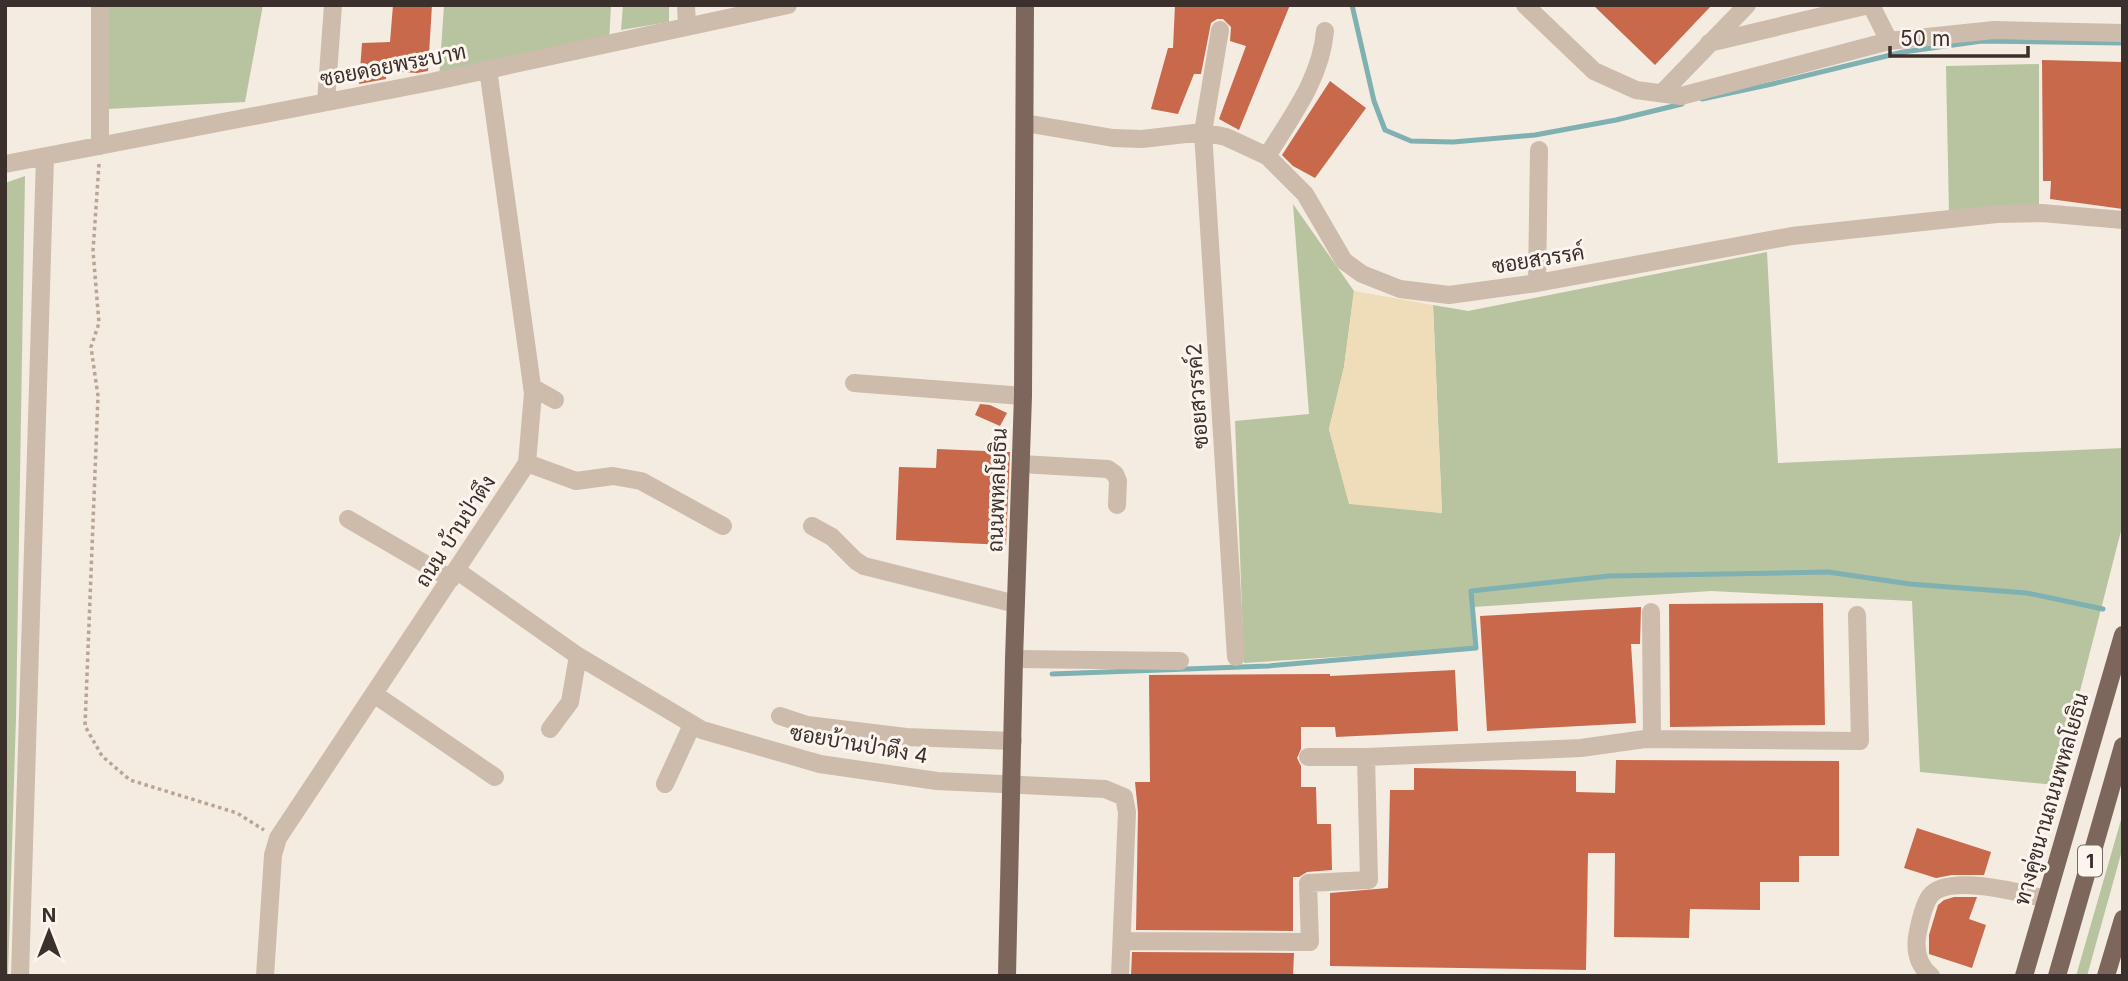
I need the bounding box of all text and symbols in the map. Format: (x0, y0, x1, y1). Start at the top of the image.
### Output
scale bar (1890, 14, 2028, 58)
text: 50 m (1900, 26, 1950, 51)
street label: ซอยดอยพระบาท (318, 39, 468, 91)
street label: ซอยสวรรค์ (1490, 238, 1586, 279)
street label: ซอยสวรรค์2 (1180, 342, 1213, 450)
street label: ถนนพหลโยธิน (982, 427, 1012, 553)
street label: ถนน บ้านป่าตึง (410, 470, 500, 592)
street label: ทางคู่ขนานถนนพหลโยธิน (2009, 690, 2096, 909)
street label: ซอยบ้านป่าตึง 4 (788, 720, 930, 768)
road number: 1 (2078, 846, 2102, 876)
north arrow (14, 897, 84, 967)
text: N (42, 904, 56, 927)

